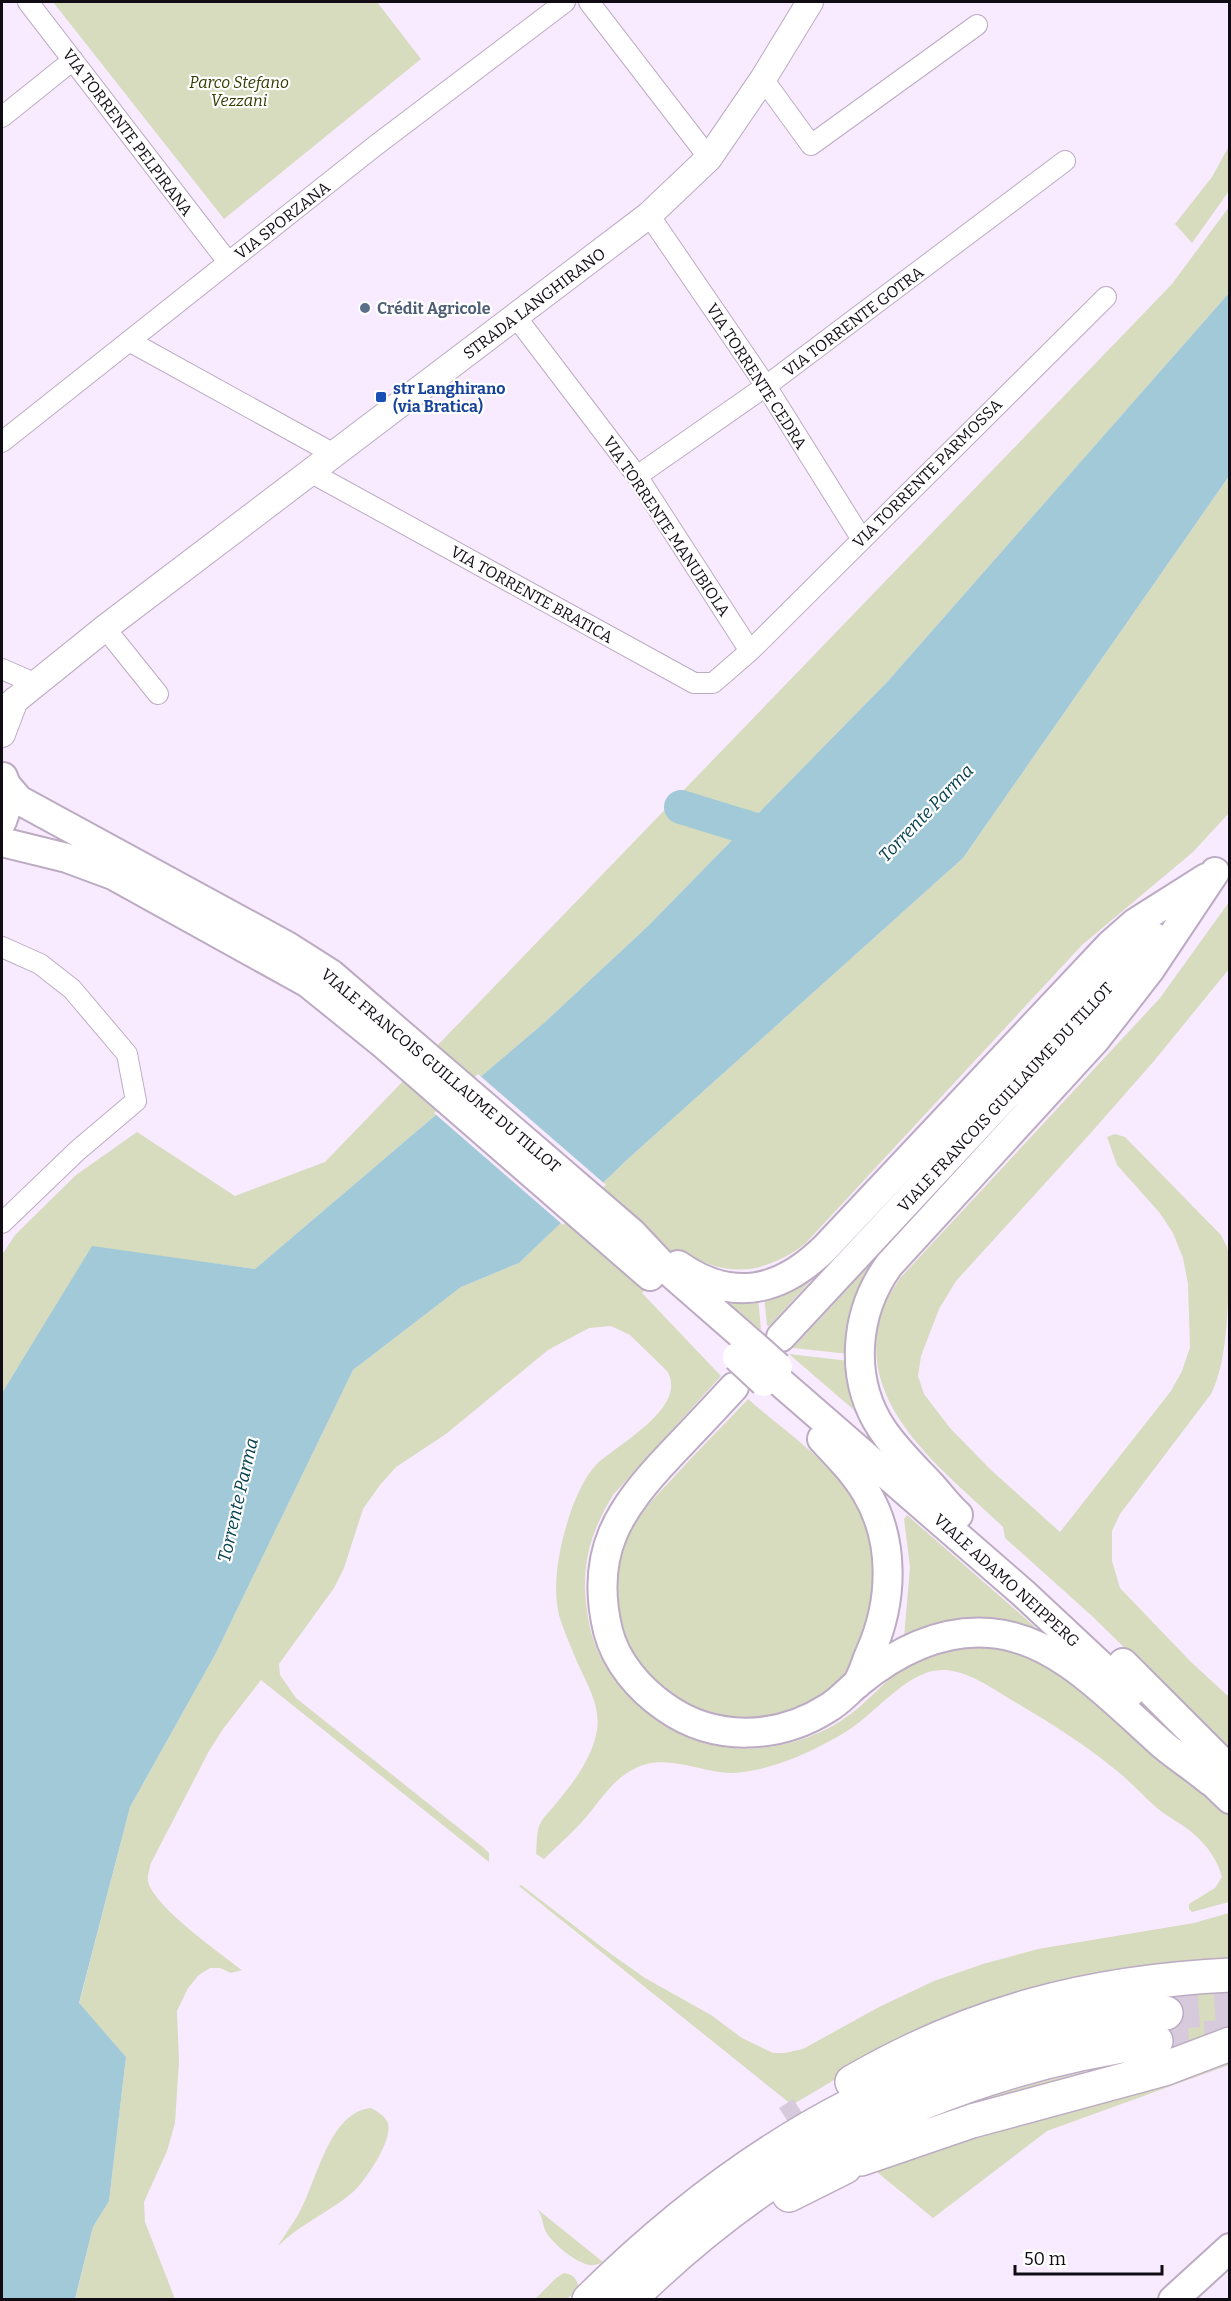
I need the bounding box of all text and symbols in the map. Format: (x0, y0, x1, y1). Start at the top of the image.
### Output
street label: VIA TORRENTE PELPIRANA (59, 45, 197, 220)
park label: Parco Stefano Vezzani (189, 73, 289, 110)
street label: VIA SPORZANA (231, 177, 334, 263)
street label: STRADA LANGHIRANO (460, 244, 609, 363)
street label: VIA TORRENTE GOTRA (779, 262, 928, 380)
place label: Crédit Agricole (377, 299, 491, 318)
street label: VIA TORRENTE CEDRA (702, 300, 811, 453)
marker: Crédit Agricole (358, 301, 372, 315)
place label: str Langhirano (via Bratica) (393, 379, 506, 416)
marker: str Langhirano (via Bratica) (374, 390, 388, 404)
street label: VIA TORRENTE PARMOSSA (849, 395, 1006, 552)
street label: VIA TORRENTE MANUBIOLA (599, 433, 734, 620)
street label: VIA TORRENTE BRATICA (447, 542, 617, 647)
water label: Torrente Parma (874, 760, 978, 866)
street label: VIALE FRANCOIS GUILLAUME DU TILLOT (317, 965, 564, 1176)
street label: VIALE FRANCOIS GUILLAUME DU TILLOT (894, 979, 1117, 1216)
water label: Torrente Parma (213, 1436, 263, 1564)
street label: VIALE ADAMO NEIPPERG (930, 1510, 1084, 1651)
scale bar (1015, 2238, 1162, 2276)
text: 50 m (1024, 2248, 1066, 2270)

